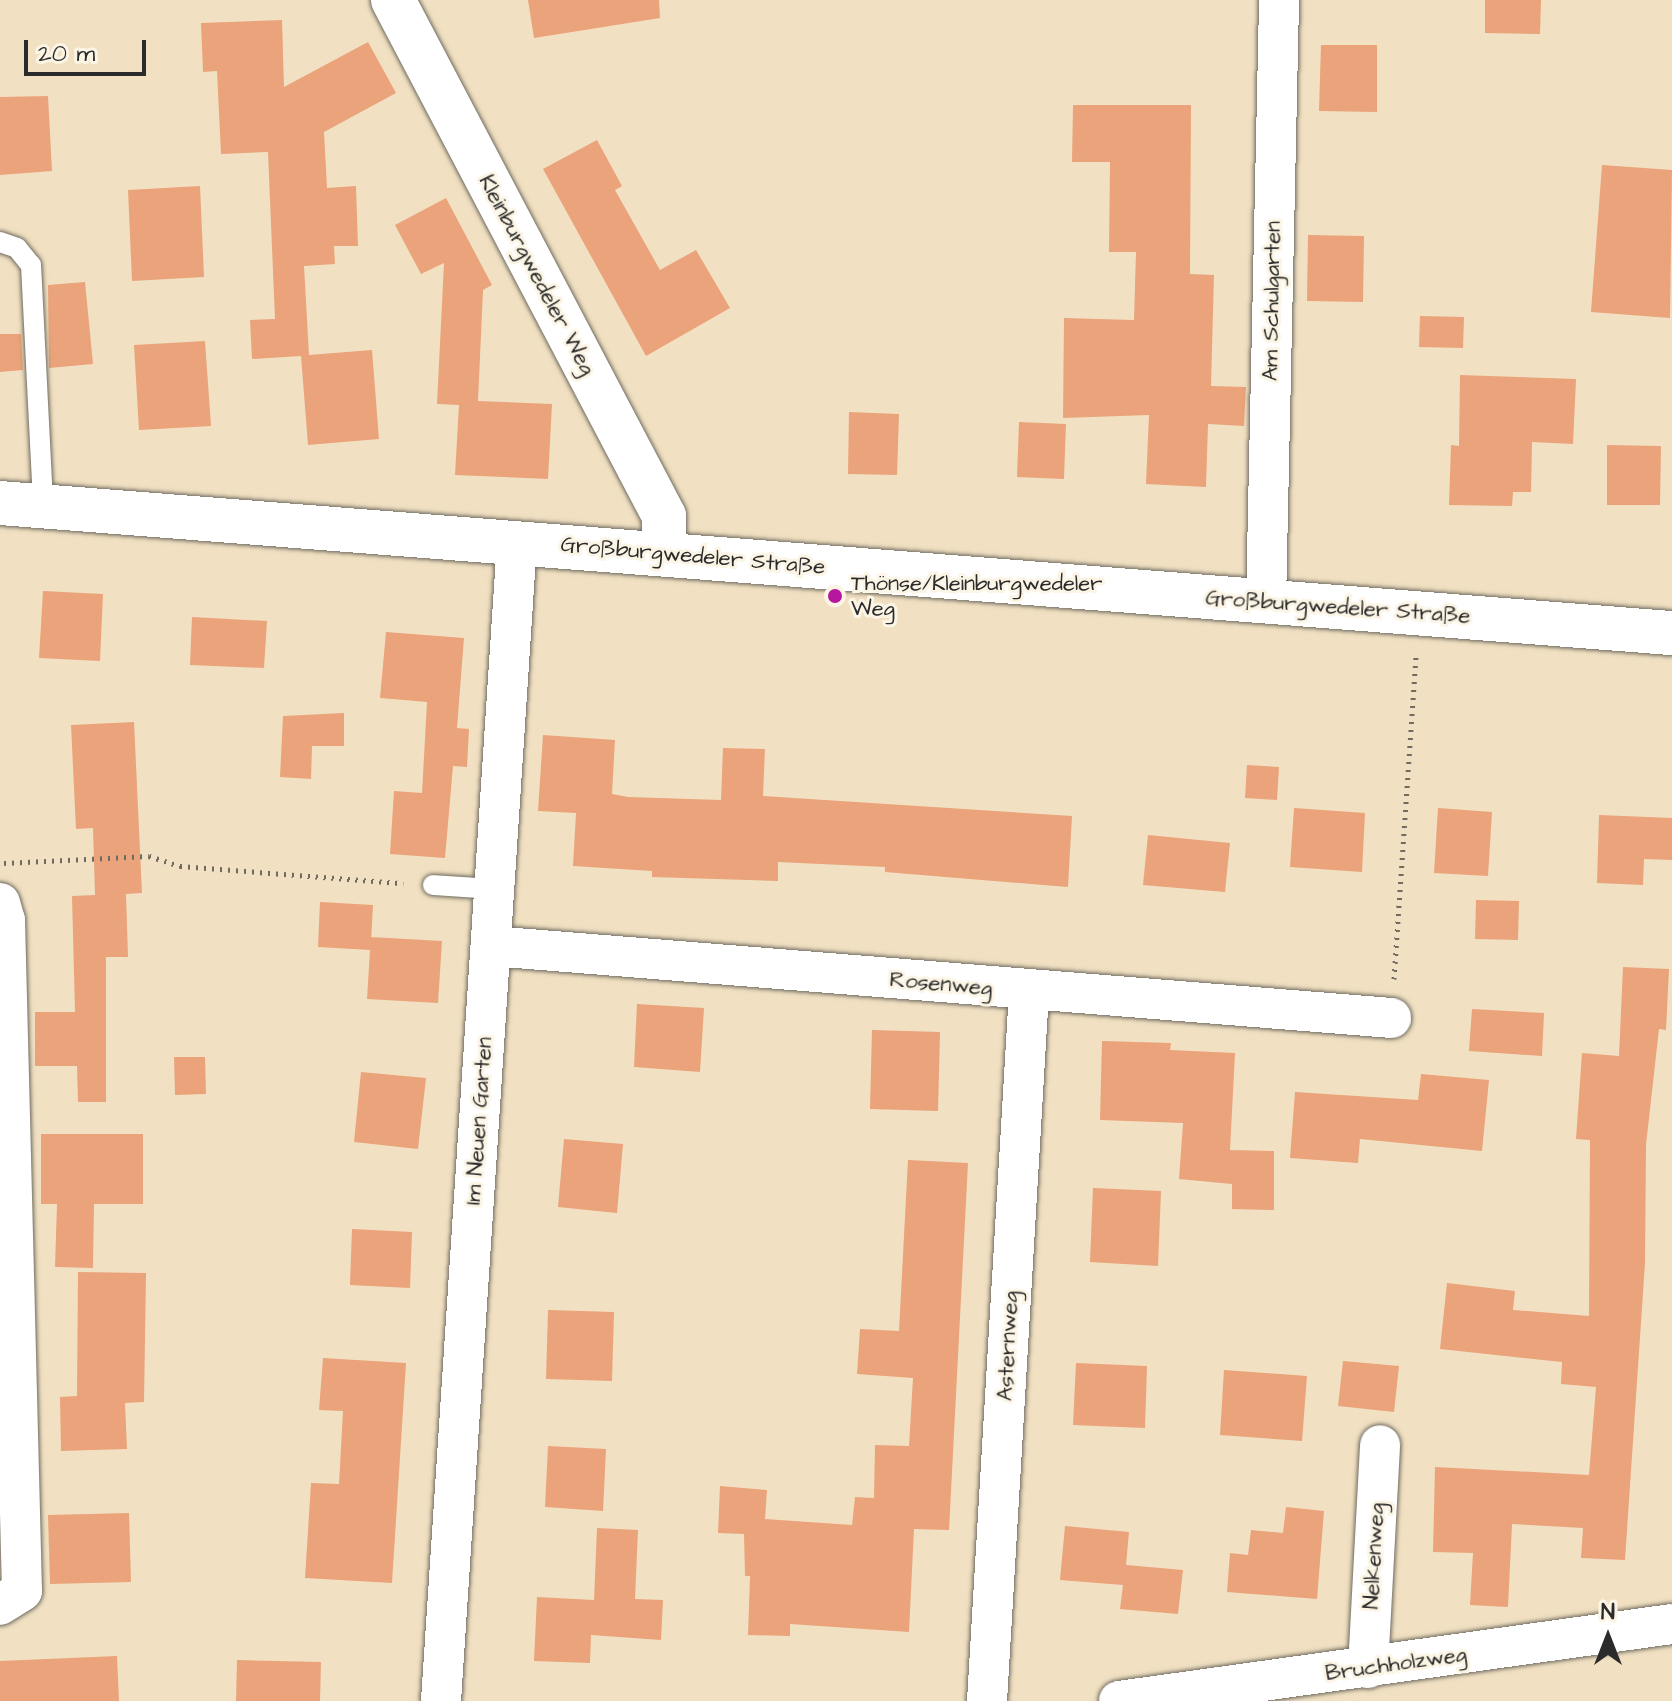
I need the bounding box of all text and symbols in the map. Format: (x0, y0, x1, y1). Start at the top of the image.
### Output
scale bar (28, 24, 150, 74)
text: 20 m (38, 37, 95, 71)
street label: Kleinburgwedeler Weg (473, 170, 601, 380)
street label: Am Schulgarten (1257, 221, 1287, 381)
street label: Großburgwedeler Straße (560, 531, 826, 581)
place label: Thönse/Kleinburgwedeler Weg (851, 570, 1102, 622)
street label: Großburgwedeler Straße (1205, 585, 1471, 629)
marker: Thönse/Kleinburgwedeler Weg (826, 587, 844, 605)
street label: Rosenweg (889, 966, 993, 1002)
street label: Im Neuen Garten (460, 1036, 498, 1206)
street label: Asternweg (992, 1290, 1024, 1402)
street label: Nelkenweg (1358, 1502, 1390, 1610)
north arrow (1568, 1597, 1648, 1677)
text: N (1601, 1597, 1615, 1628)
street label: Bruchholzweg (1324, 1641, 1468, 1687)

